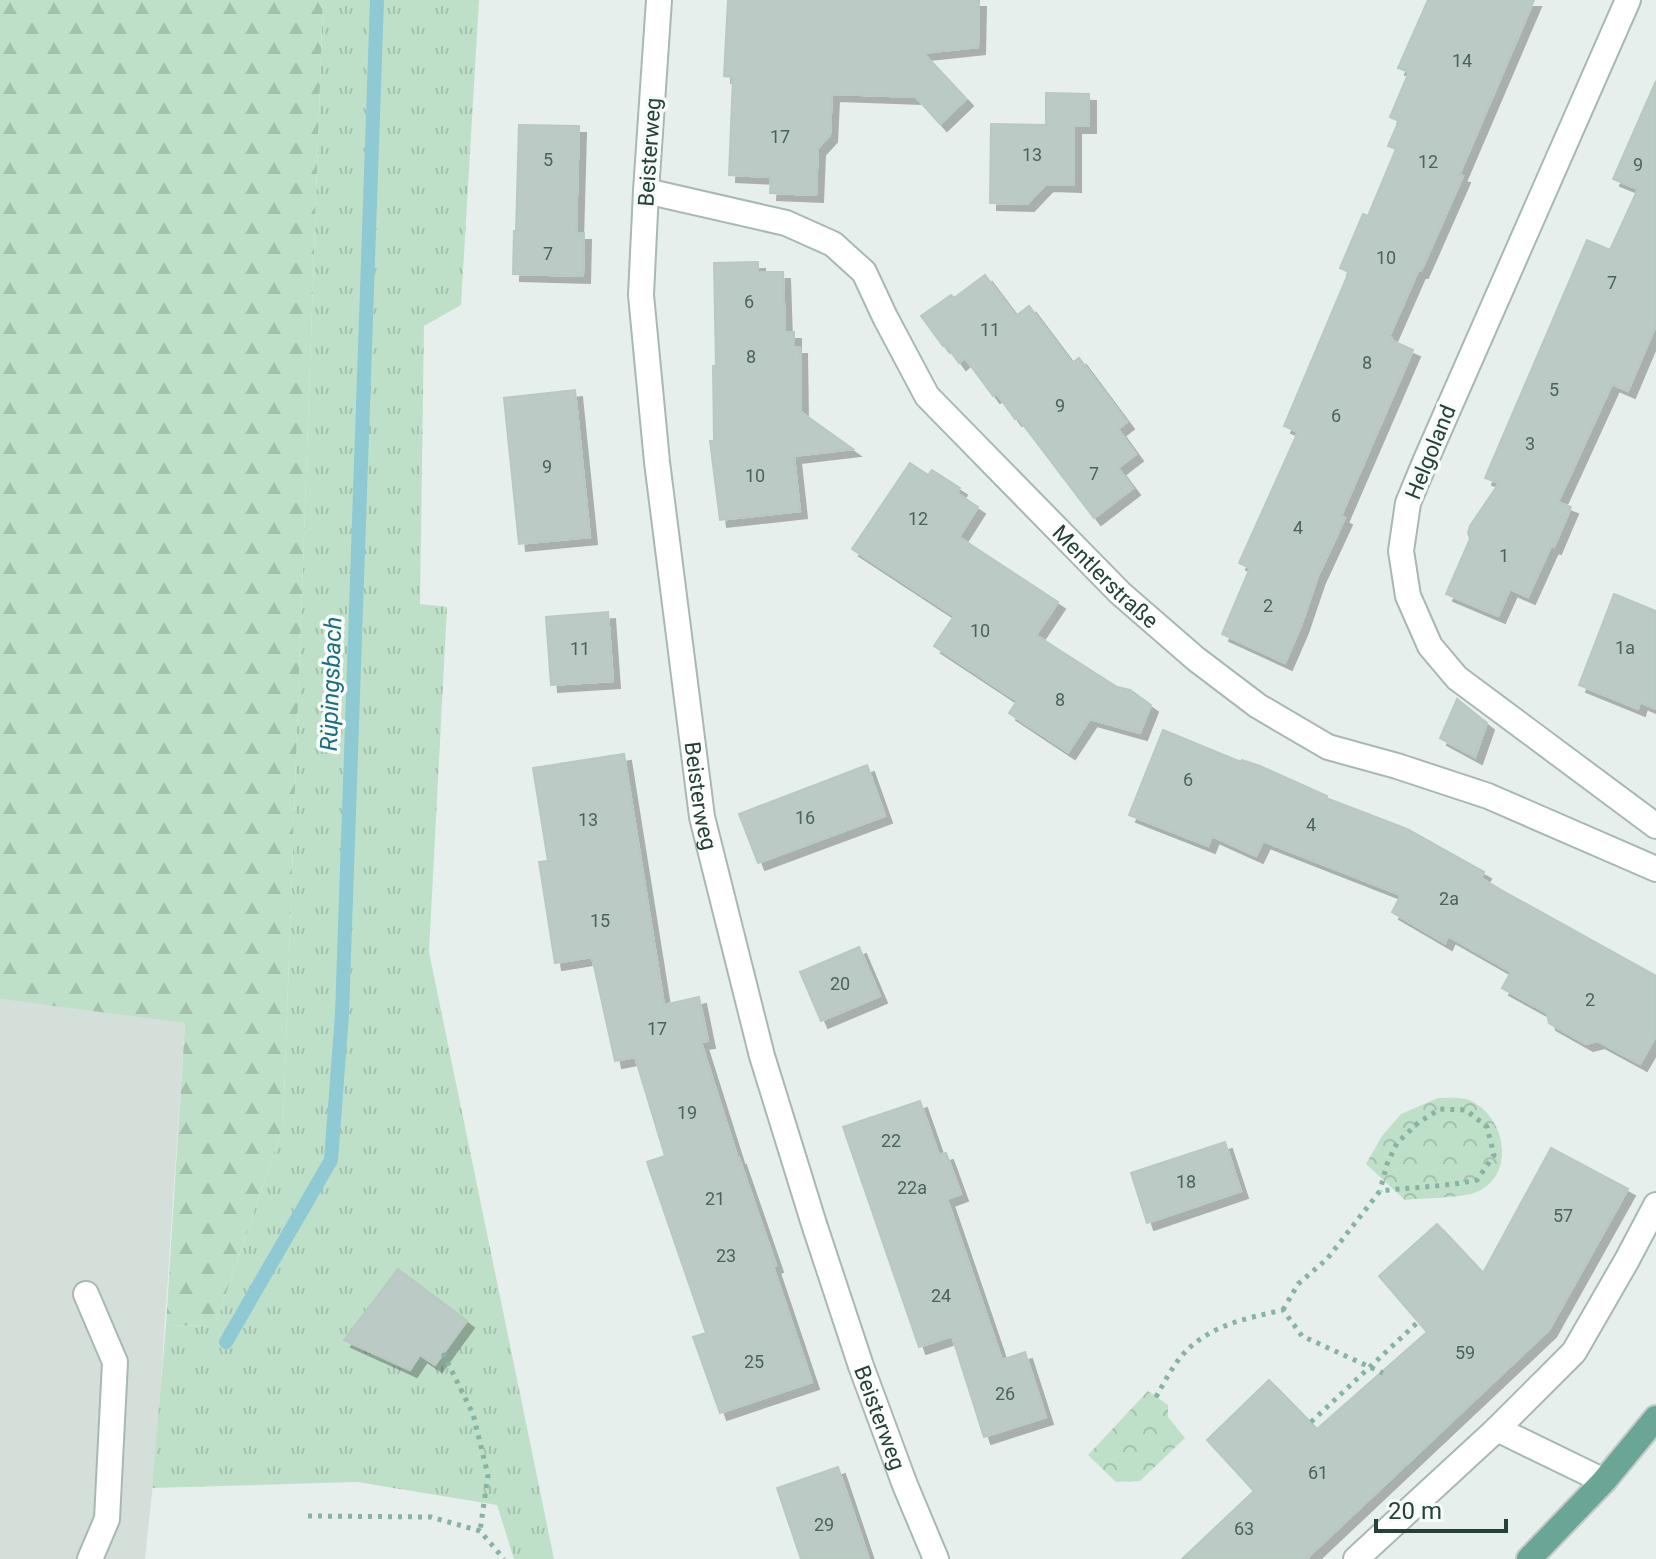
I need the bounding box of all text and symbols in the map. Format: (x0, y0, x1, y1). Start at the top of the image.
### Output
house number: 14 (1452, 50, 1472, 71)
street label: Beisterweg (633, 97, 666, 207)
house number: 17 (770, 126, 790, 147)
house number: 13 (1022, 144, 1042, 165)
house number: 5 (543, 149, 553, 170)
house number: 12 (1418, 151, 1438, 172)
house number: 9 (1633, 154, 1643, 175)
house number: 7 (543, 243, 553, 264)
house number: 10 (1376, 247, 1396, 268)
house number: 7 (1607, 272, 1617, 293)
house number: 6 (744, 291, 754, 312)
house number: 11 (980, 319, 1000, 340)
house number: 8 (746, 346, 756, 367)
house number: 8 (1362, 352, 1372, 373)
house number: 5 (1549, 379, 1559, 400)
house number: 9 (1055, 395, 1065, 416)
street label: Helgoland (1400, 401, 1461, 503)
house number: 6 (1331, 405, 1341, 426)
house number: 3 (1525, 433, 1535, 454)
house number: 9 (542, 456, 552, 477)
house number: 7 (1089, 463, 1099, 484)
house number: 10 (745, 465, 765, 486)
house number: 12 (908, 508, 928, 529)
house number: 4 (1293, 517, 1303, 538)
street label: Mentlerstraße (1048, 520, 1163, 633)
house number: 1 (1499, 545, 1509, 566)
house number: 2 (1263, 595, 1273, 616)
water label: Rüpingsbach (315, 616, 347, 752)
house number: 10 (970, 620, 990, 641)
house number: 1a (1615, 637, 1635, 658)
house number: 11 (570, 638, 590, 659)
house number: 8 (1055, 689, 1065, 710)
street label: Beisterweg (680, 740, 722, 853)
house number: 6 (1183, 769, 1193, 790)
house number: 16 (795, 807, 815, 828)
house number: 13 (578, 809, 598, 830)
house number: 4 (1306, 814, 1316, 835)
house number: 2a (1439, 888, 1459, 909)
house number: 15 (590, 910, 610, 931)
house number: 20 (830, 973, 850, 994)
house number: 2 (1585, 989, 1595, 1010)
house number: 17 (647, 1018, 667, 1039)
house number: 19 (677, 1102, 697, 1123)
house number: 22 (881, 1130, 901, 1151)
house number: 18 (1176, 1171, 1196, 1192)
house number: 22a (897, 1177, 927, 1198)
house number: 21 (705, 1188, 725, 1209)
house number: 57 (1553, 1205, 1573, 1226)
house number: 23 (716, 1245, 736, 1266)
house number: 24 (931, 1285, 951, 1306)
house number: 59 (1455, 1342, 1475, 1363)
house number: 25 (744, 1351, 764, 1372)
street label: Beisterweg (849, 1362, 910, 1473)
house number: 26 (995, 1383, 1015, 1404)
house number: 61 (1308, 1462, 1328, 1483)
scale bar (1376, 1483, 1506, 1533)
text: 20 m (1388, 1497, 1442, 1525)
house number: 29 (814, 1514, 834, 1535)
house number: 63 (1234, 1518, 1254, 1539)

